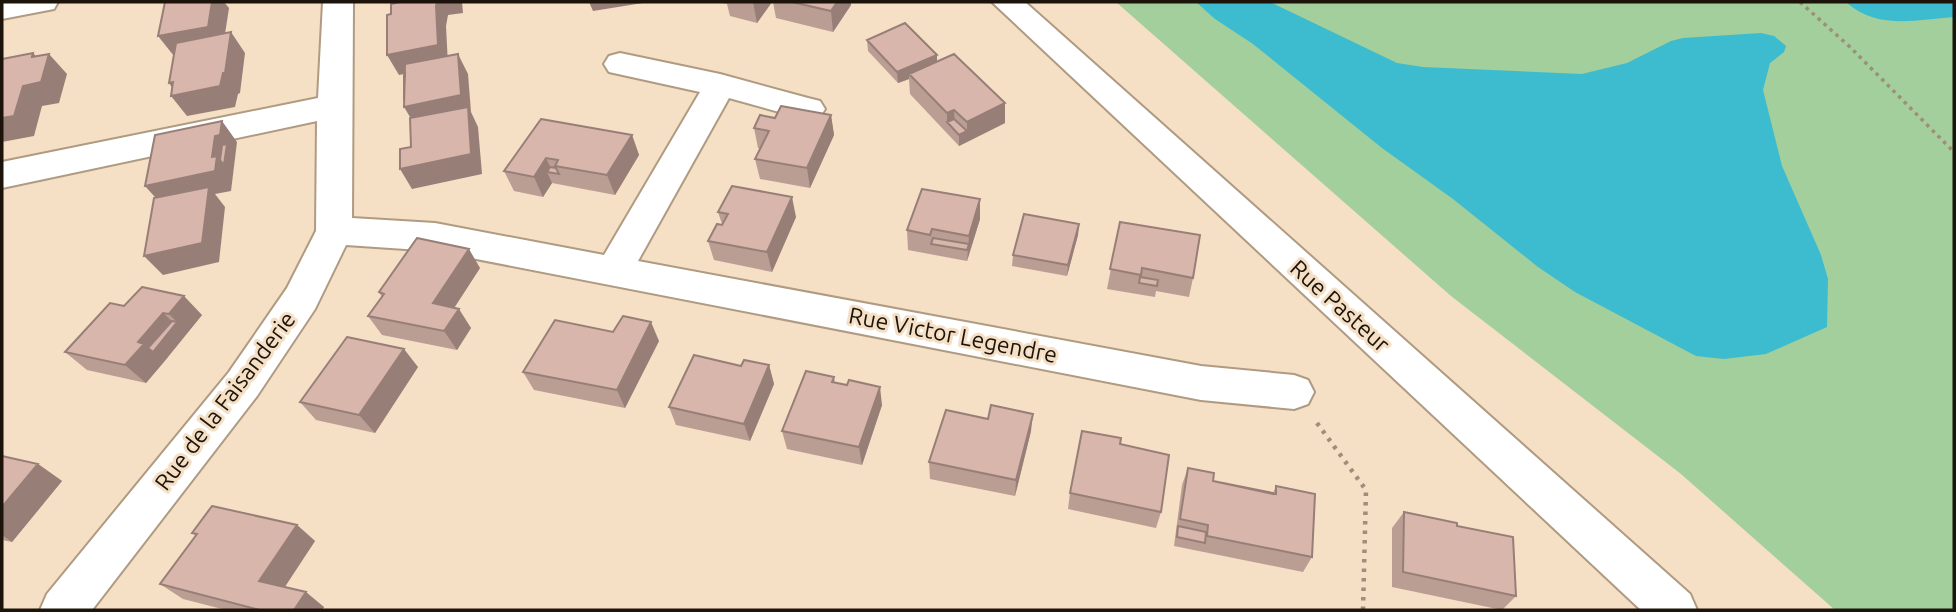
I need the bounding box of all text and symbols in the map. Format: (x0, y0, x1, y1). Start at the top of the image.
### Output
street label: Rue Pasteur (1286, 255, 1395, 357)
street label: Rue Victor Legendre (847, 302, 1059, 367)
street label: Rue de la Faisanderie (149, 307, 300, 495)

